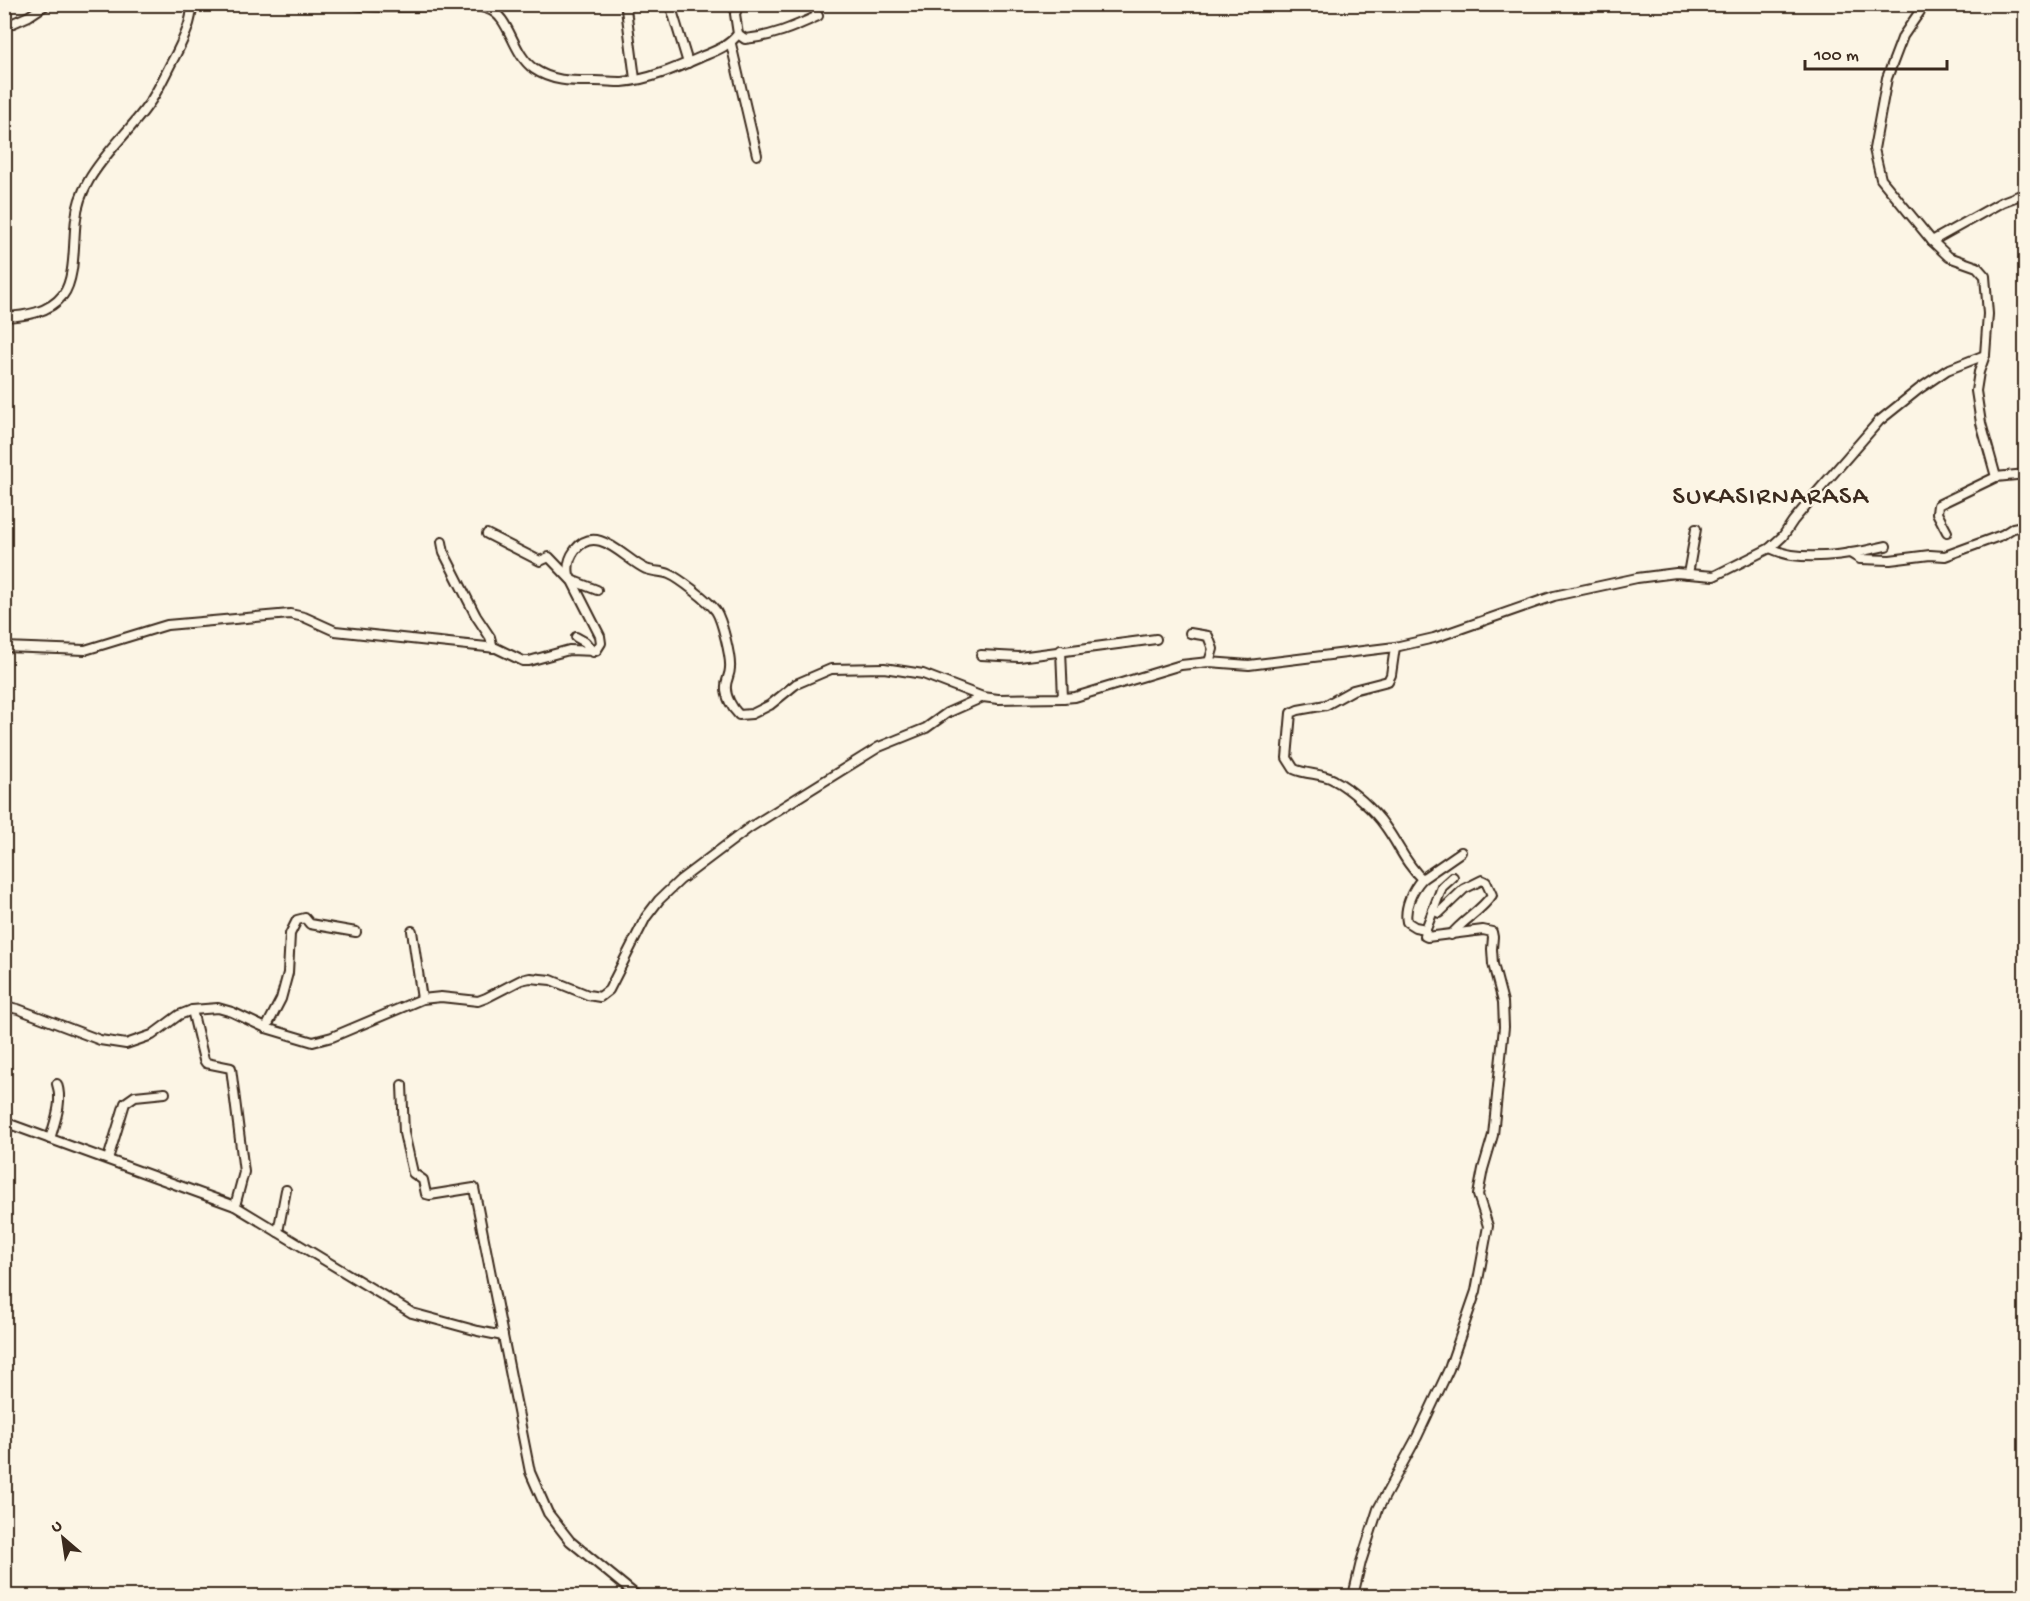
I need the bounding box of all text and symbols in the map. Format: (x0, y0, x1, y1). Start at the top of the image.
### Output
scale bar (1805, 33, 1948, 71)
text: 100 m (1813, 46, 1859, 67)
district label: SUKASIRNARASA (1673, 483, 1870, 514)
north arrow (33, 1508, 93, 1568)
text: U (49, 1517, 67, 1538)

